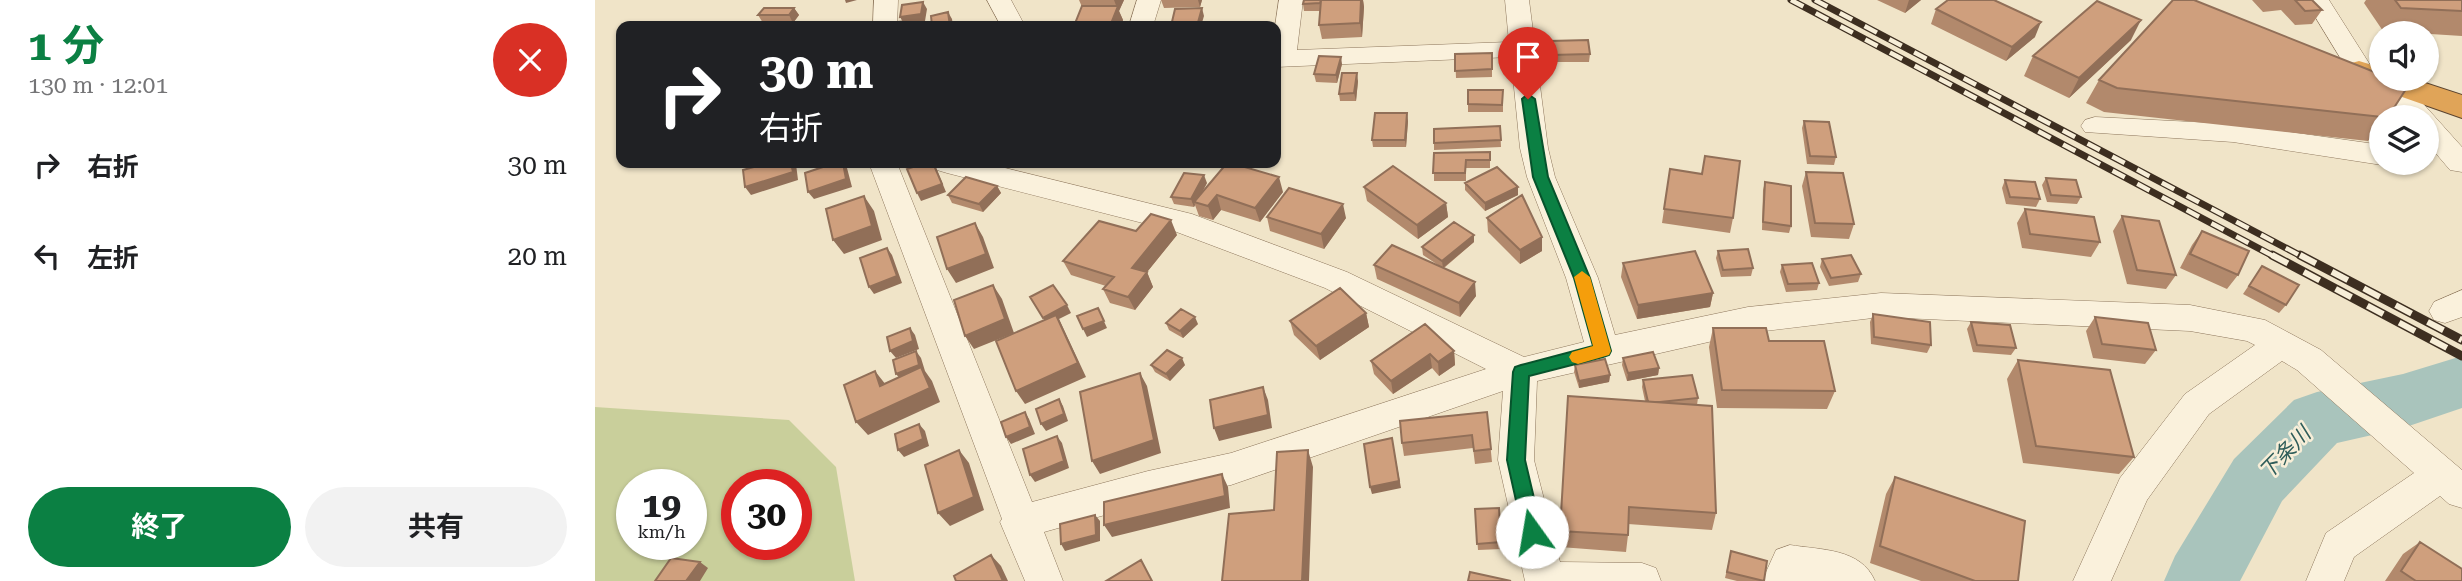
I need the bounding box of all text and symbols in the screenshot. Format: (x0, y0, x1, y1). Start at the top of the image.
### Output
text: 1 分 (28, 21, 104, 70)
map controls (2369, 21, 2439, 175)
button: sound (2369, 21, 2439, 91)
button: close (493, 23, 567, 97)
pin (1498, 27, 1558, 99)
icon: arrive (1509, 38, 1547, 76)
text: 30 m (759, 43, 874, 100)
icon: right (644, 49, 735, 140)
text: 130 m · 12:01 (28, 72, 168, 99)
button: layers (2369, 105, 2439, 175)
text: 右折 (759, 109, 823, 147)
icon: right (28, 146, 66, 184)
text: 30 m (508, 150, 567, 180)
text: 右折 (87, 152, 139, 182)
icon: left (28, 237, 66, 275)
text: 20 m (508, 241, 567, 271)
text: 左折 (87, 243, 139, 273)
water label: 下条川 (2254, 421, 2317, 484)
speed limit sign: 30 (721, 469, 812, 560)
text: 19 (642, 485, 681, 526)
button: 終了 (28, 487, 291, 567)
button: 共有 (305, 487, 567, 567)
position arrow (1495, 495, 1569, 569)
text: km/h (637, 521, 686, 542)

